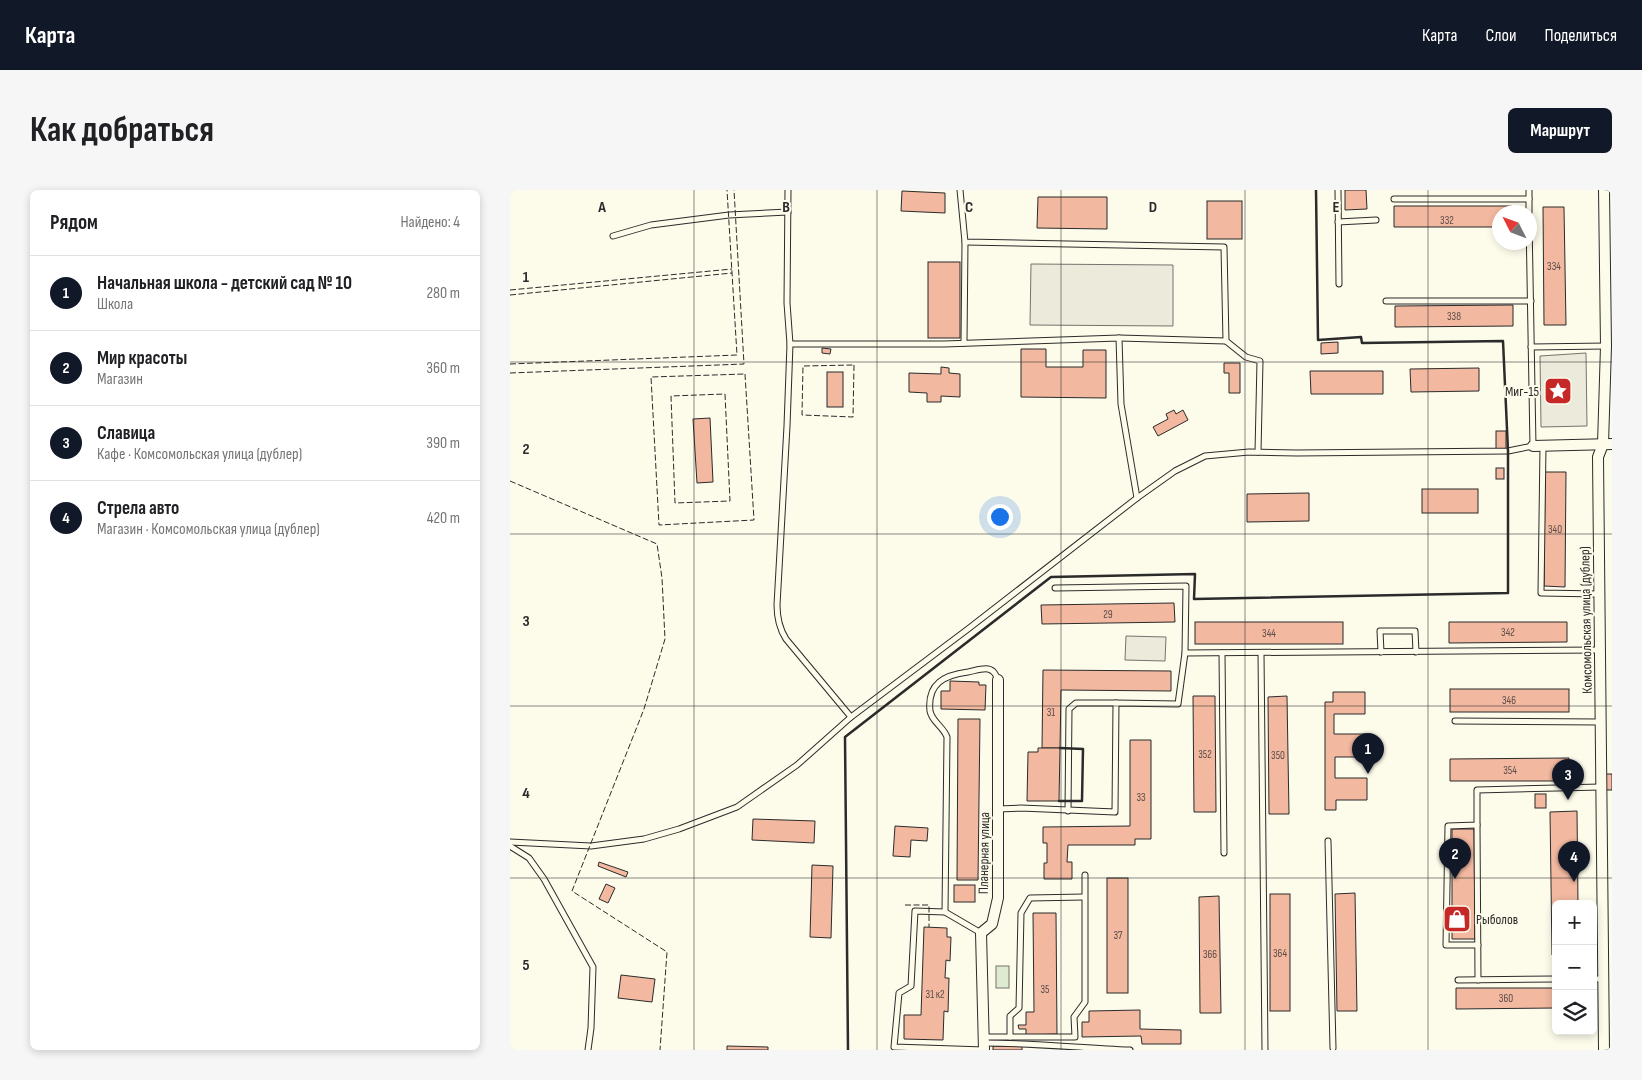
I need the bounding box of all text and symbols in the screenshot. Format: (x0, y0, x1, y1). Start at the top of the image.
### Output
text: Карта (25, 21, 75, 50)
text: Карта (1422, 25, 1458, 46)
text: Слои (1486, 25, 1517, 46)
text: Поделиться (1545, 25, 1617, 46)
button: Маршрут (1508, 108, 1612, 153)
text: Как добраться (30, 109, 214, 152)
text: A (597, 198, 606, 217)
text: B (782, 198, 790, 217)
text: C (965, 198, 973, 217)
text: D (1149, 198, 1157, 217)
text: E (1333, 198, 1340, 217)
north arrow (1492, 205, 1537, 250)
text: Рядом (50, 210, 98, 235)
text: Найдено: 4 (400, 213, 460, 232)
house number: 332 (1440, 214, 1454, 227)
house number: 334 (1547, 260, 1561, 273)
text: 1 (523, 268, 530, 287)
text: Начальная школа - детский сад № 10 (97, 272, 352, 295)
text: 1 (63, 284, 69, 303)
text: 280 m (426, 284, 460, 303)
text: Школа (97, 295, 133, 314)
house number: 338 (1447, 310, 1461, 323)
text: Мир красоты (97, 347, 187, 370)
text: 2 (62, 359, 70, 378)
text: 360 m (426, 359, 460, 378)
text: Магазин (97, 370, 143, 389)
place icon: Миг-15 (1543, 376, 1573, 406)
place label: Миг-15 (1505, 383, 1539, 400)
text: Славица (97, 422, 155, 445)
text: 3 (62, 434, 70, 453)
text: 390 m (426, 434, 460, 453)
text: 2 (522, 440, 530, 459)
text: Кафе · Комсомольская улица (дублер) (97, 445, 302, 464)
text: Стрела авто (97, 497, 179, 520)
your location (987, 504, 1013, 530)
text: 4 (62, 509, 70, 528)
text: 420 m (427, 509, 460, 528)
text: Магазин · Комсомольская улица (дублер) (97, 520, 320, 539)
house number: 340 (1548, 523, 1562, 536)
street label: Комсомольская улица (дублер) (1576, 546, 1596, 694)
house number: 29 (1103, 608, 1113, 621)
text: 3 (522, 612, 530, 631)
house number: 342 (1501, 626, 1515, 639)
house number: 344 (1262, 627, 1276, 640)
house number: 346 (1502, 694, 1516, 707)
house number: 31 (1047, 706, 1055, 719)
pin: 1 (1352, 733, 1384, 774)
house number: 352 (1198, 748, 1212, 761)
house number: 350 (1271, 749, 1285, 762)
pin: 3 (1552, 759, 1584, 800)
house number: 354 (1503, 764, 1517, 777)
text: 4 (522, 784, 530, 803)
house number: 33 (1136, 791, 1146, 804)
street label: Планерная улица (975, 812, 993, 894)
pin: 2 (1439, 838, 1471, 879)
pin: 4 (1558, 841, 1590, 882)
map controls (1552, 900, 1597, 1035)
button: + (1552, 900, 1597, 945)
shop icon: Рыболов (1442, 904, 1472, 934)
place label: Рыболов (1476, 911, 1518, 928)
house number: 37 (1113, 929, 1123, 942)
button: − (1552, 945, 1597, 990)
house number: 364 (1273, 947, 1288, 960)
house number: 366 (1203, 948, 1217, 961)
text: 5 (522, 956, 530, 975)
house number: 35 (1040, 983, 1050, 996)
house number: 31 к2 (926, 988, 945, 1001)
button: layers (1552, 990, 1597, 1035)
house number: 360 (1499, 992, 1513, 1005)

